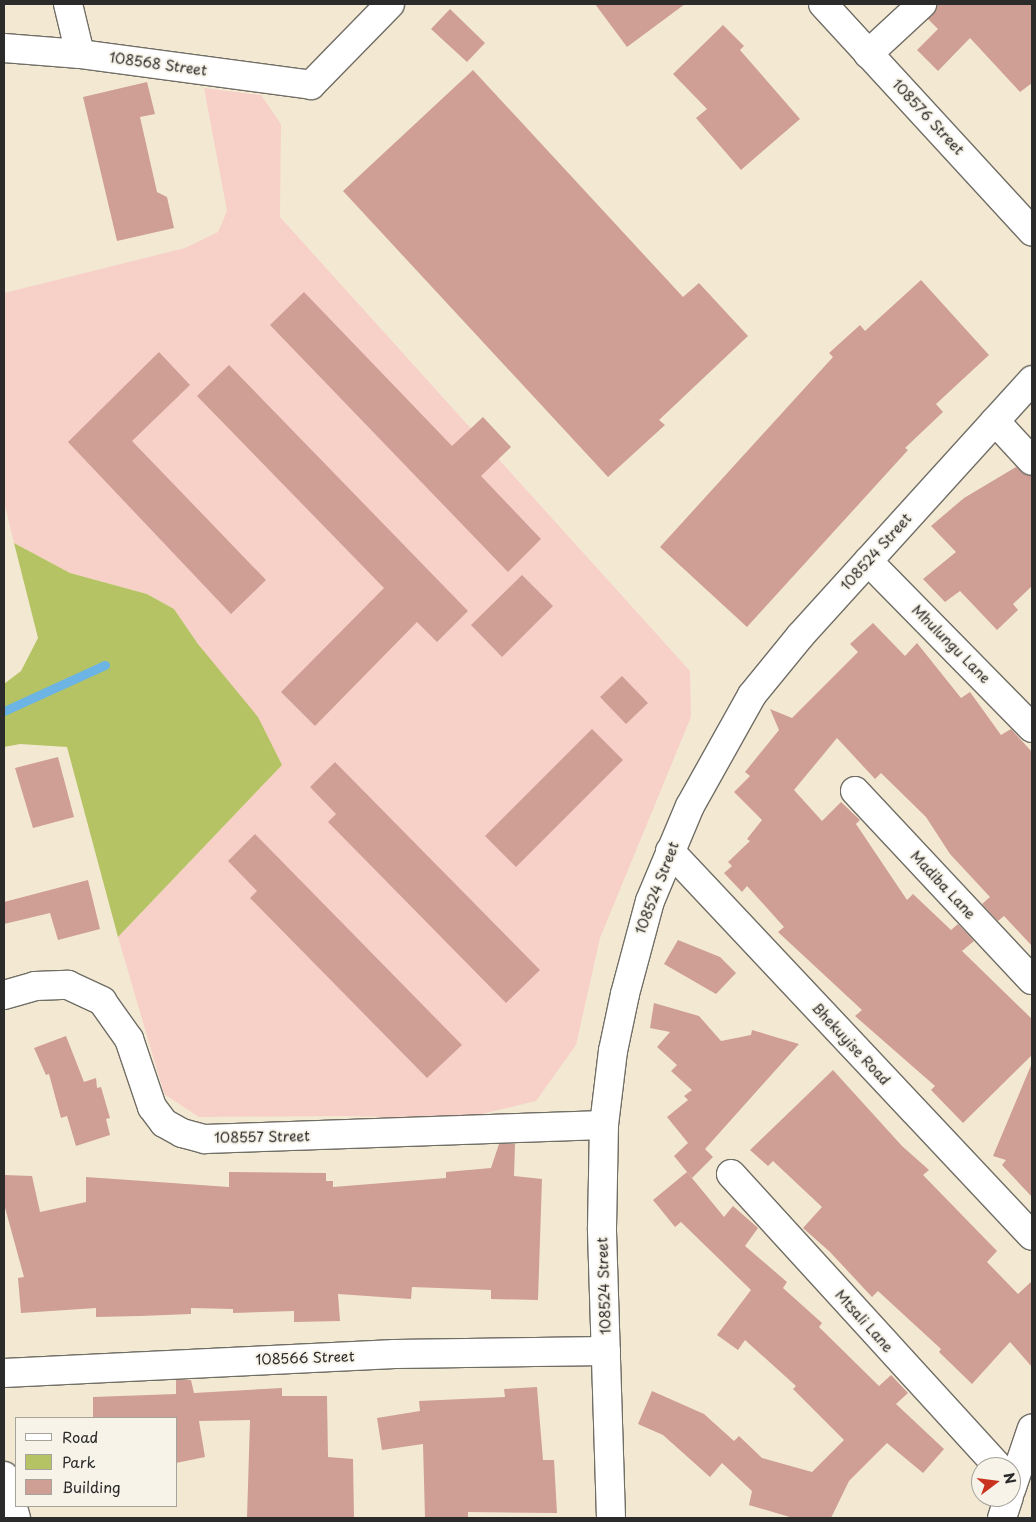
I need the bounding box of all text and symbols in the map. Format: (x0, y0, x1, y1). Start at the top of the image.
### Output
street label: 108568 Street (108, 49, 208, 79)
street label: 108576 Street (889, 76, 967, 158)
street label: 108524 Street (837, 510, 915, 594)
street label: Mhulungu Lane (908, 601, 994, 687)
street label: 108524 Street (632, 839, 682, 937)
street label: Madiba Lane (907, 847, 979, 923)
street label: Bhekuyise Road (809, 999, 893, 1089)
street label: 108557 Street (214, 1128, 310, 1146)
street label: 108524 Street (594, 1237, 614, 1335)
street label: Mtsali Lane (831, 1286, 897, 1356)
street label: 108566 Street (255, 1348, 355, 1368)
legend (15, 1417, 178, 1507)
text: Road (62, 1425, 98, 1448)
text: Park (62, 1450, 96, 1473)
north arrow (971, 1457, 1021, 1507)
text: N (998, 1470, 1022, 1486)
text: Building (62, 1475, 121, 1498)

